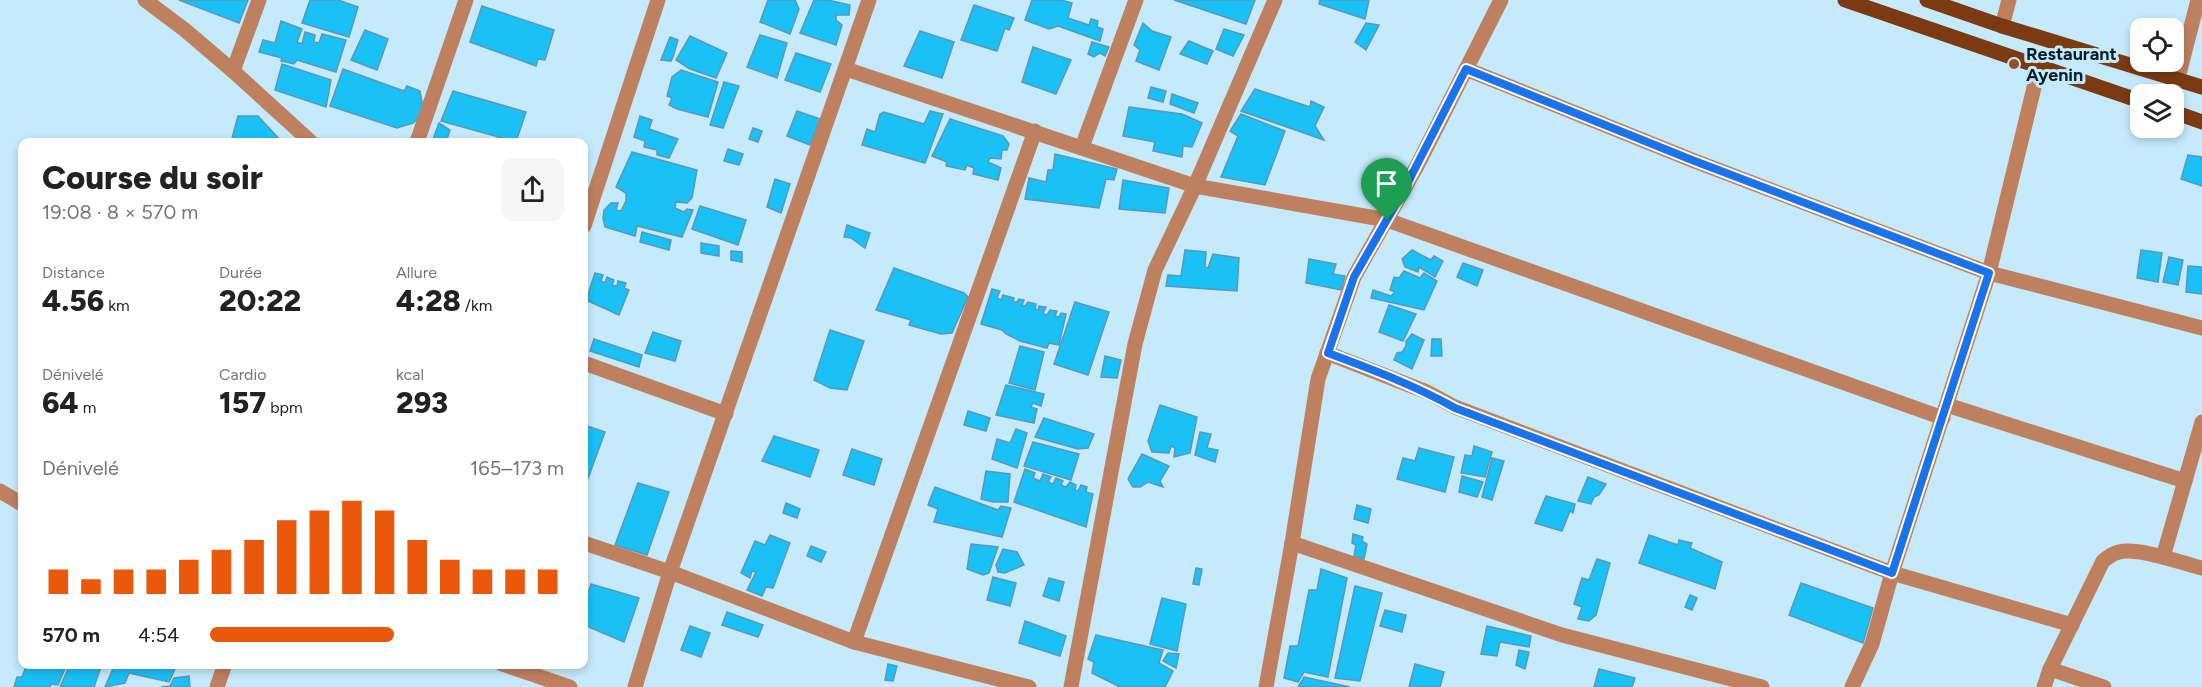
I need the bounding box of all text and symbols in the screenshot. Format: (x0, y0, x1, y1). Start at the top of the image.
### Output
map controls (2130, 18, 2184, 138)
button: locate (2130, 18, 2184, 72)
place label: Restaurant Ayenin (2026, 43, 2117, 86)
marker: Restaurant Ayenin (2007, 57, 2021, 71)
button: layers (2130, 84, 2184, 138)
text: Course du soir (42, 158, 263, 197)
button: share (501, 158, 564, 221)
pin (1361, 158, 1412, 220)
icon: arrive (1370, 167, 1403, 200)
text: 19:08 · 8 × 570 m (42, 200, 198, 224)
text: Distance (42, 263, 105, 282)
text: Durée (219, 263, 262, 282)
text: Allure (396, 263, 437, 282)
text: 4.56 (42, 282, 104, 319)
text: 20:22 (219, 282, 301, 319)
text: 4:28 (396, 282, 461, 319)
text: km (104, 296, 130, 315)
text: /km (461, 296, 492, 315)
text: Dénivelé (42, 365, 104, 384)
text: Cardio (219, 365, 266, 384)
text: kcal (396, 365, 424, 384)
text: 64 (42, 384, 79, 421)
text: 157 (219, 384, 266, 421)
text: 293 (396, 384, 448, 421)
text: m (79, 398, 96, 417)
text: bpm (266, 398, 303, 417)
text: Dénivelé (42, 456, 119, 480)
text: 165–173 m (470, 456, 564, 480)
text: 570 m (42, 623, 100, 647)
text: 4:54 (138, 623, 179, 647)

